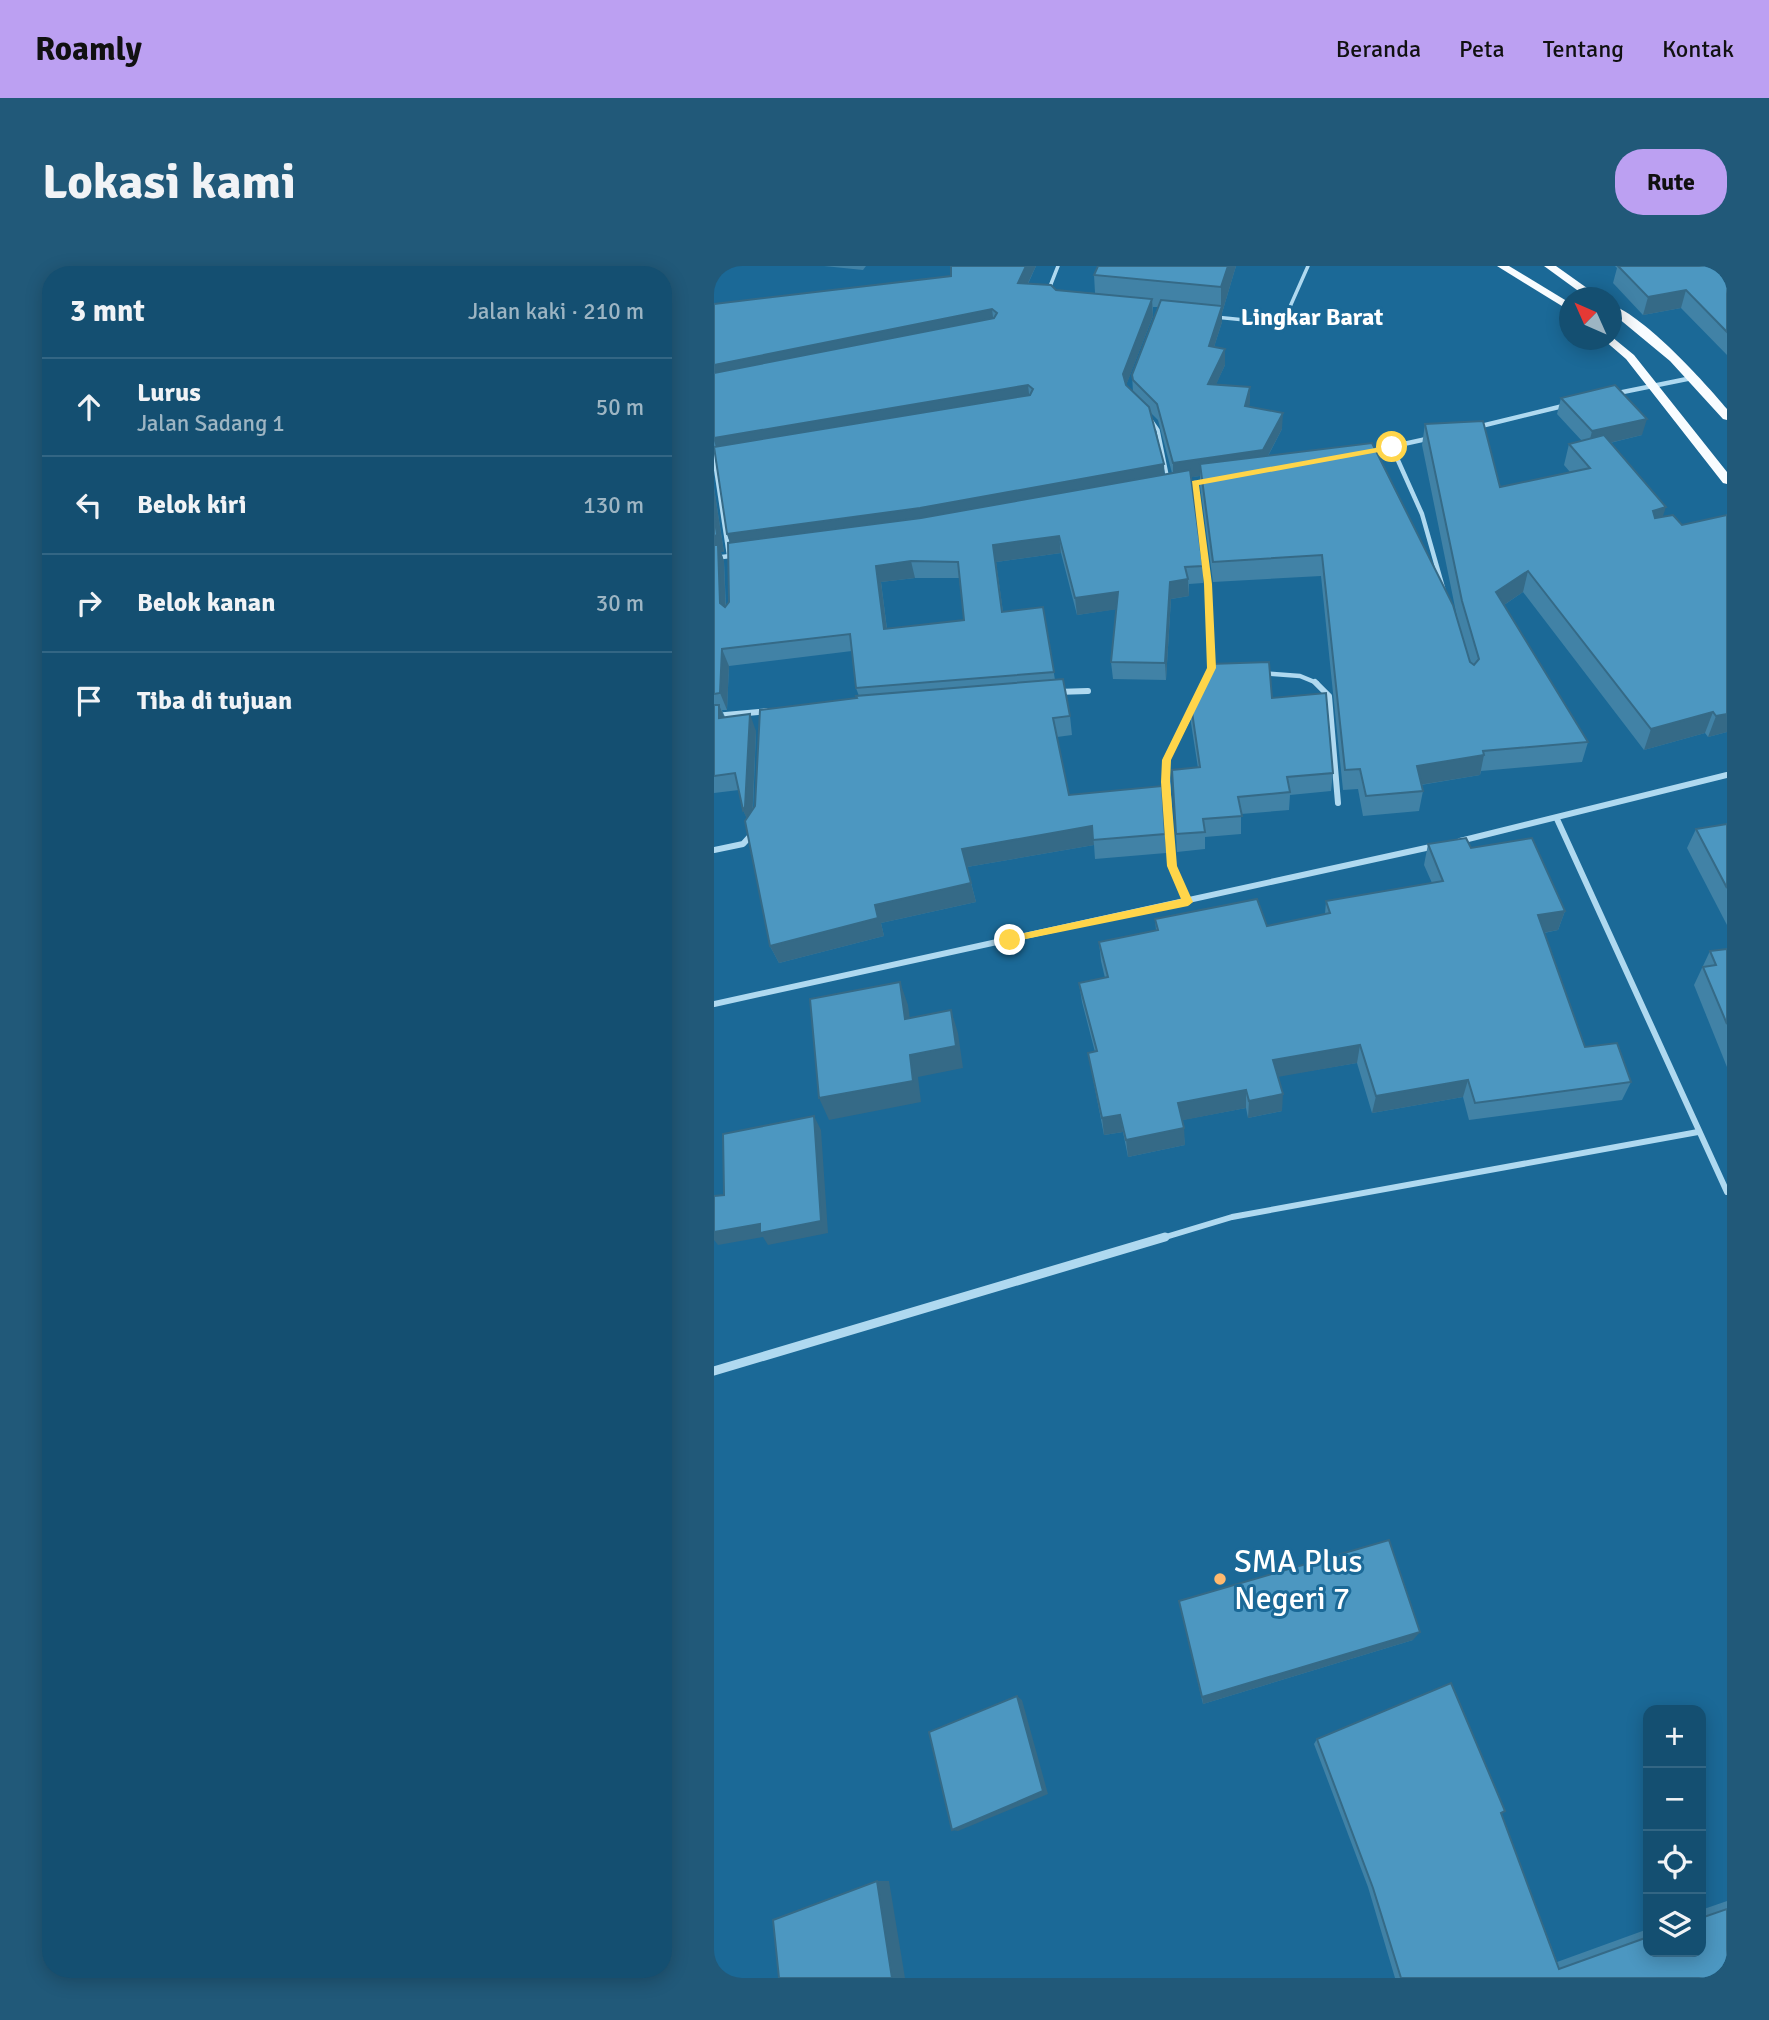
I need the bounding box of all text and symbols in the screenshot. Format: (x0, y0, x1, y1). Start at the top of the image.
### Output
text: Roamly (35, 29, 142, 70)
text: Beranda (1336, 34, 1421, 64)
text: Peta (1459, 34, 1505, 64)
text: Tentang (1543, 34, 1624, 64)
text: Kontak (1662, 34, 1734, 64)
button: Rute (1615, 149, 1727, 215)
text: Lokasi kami (42, 152, 296, 212)
north arrow (1559, 287, 1622, 350)
text: 3 mnt (70, 293, 145, 330)
text: Jalan kaki · 210 m (468, 297, 644, 326)
district label: Lingkar Barat (1241, 302, 1383, 332)
text: Lurus (137, 377, 201, 409)
icon: ahead (70, 388, 108, 426)
text: 50 m (596, 393, 644, 422)
text: Jalan Sadang 1 (137, 409, 285, 438)
route start (1376, 431, 1407, 462)
icon: left (70, 486, 108, 524)
text: Belok kiri (137, 489, 246, 521)
text: 130 m (583, 491, 644, 520)
icon: right (70, 584, 108, 622)
text: Belok kanan (137, 587, 275, 619)
text: 30 m (596, 589, 644, 618)
icon: arrive (70, 682, 108, 720)
text: Tiba di tujuan (137, 685, 292, 717)
route end (994, 924, 1025, 955)
place label: SMA Plus Negeri 7 (1234, 1542, 1363, 1618)
marker: SMA Plus Negeri 7 (1212, 1571, 1228, 1587)
map controls (1643, 1705, 1706, 1957)
button: + (1643, 1705, 1706, 1768)
button: − (1643, 1768, 1706, 1831)
button: locate (1643, 1831, 1706, 1894)
button: layers (1643, 1894, 1706, 1957)

